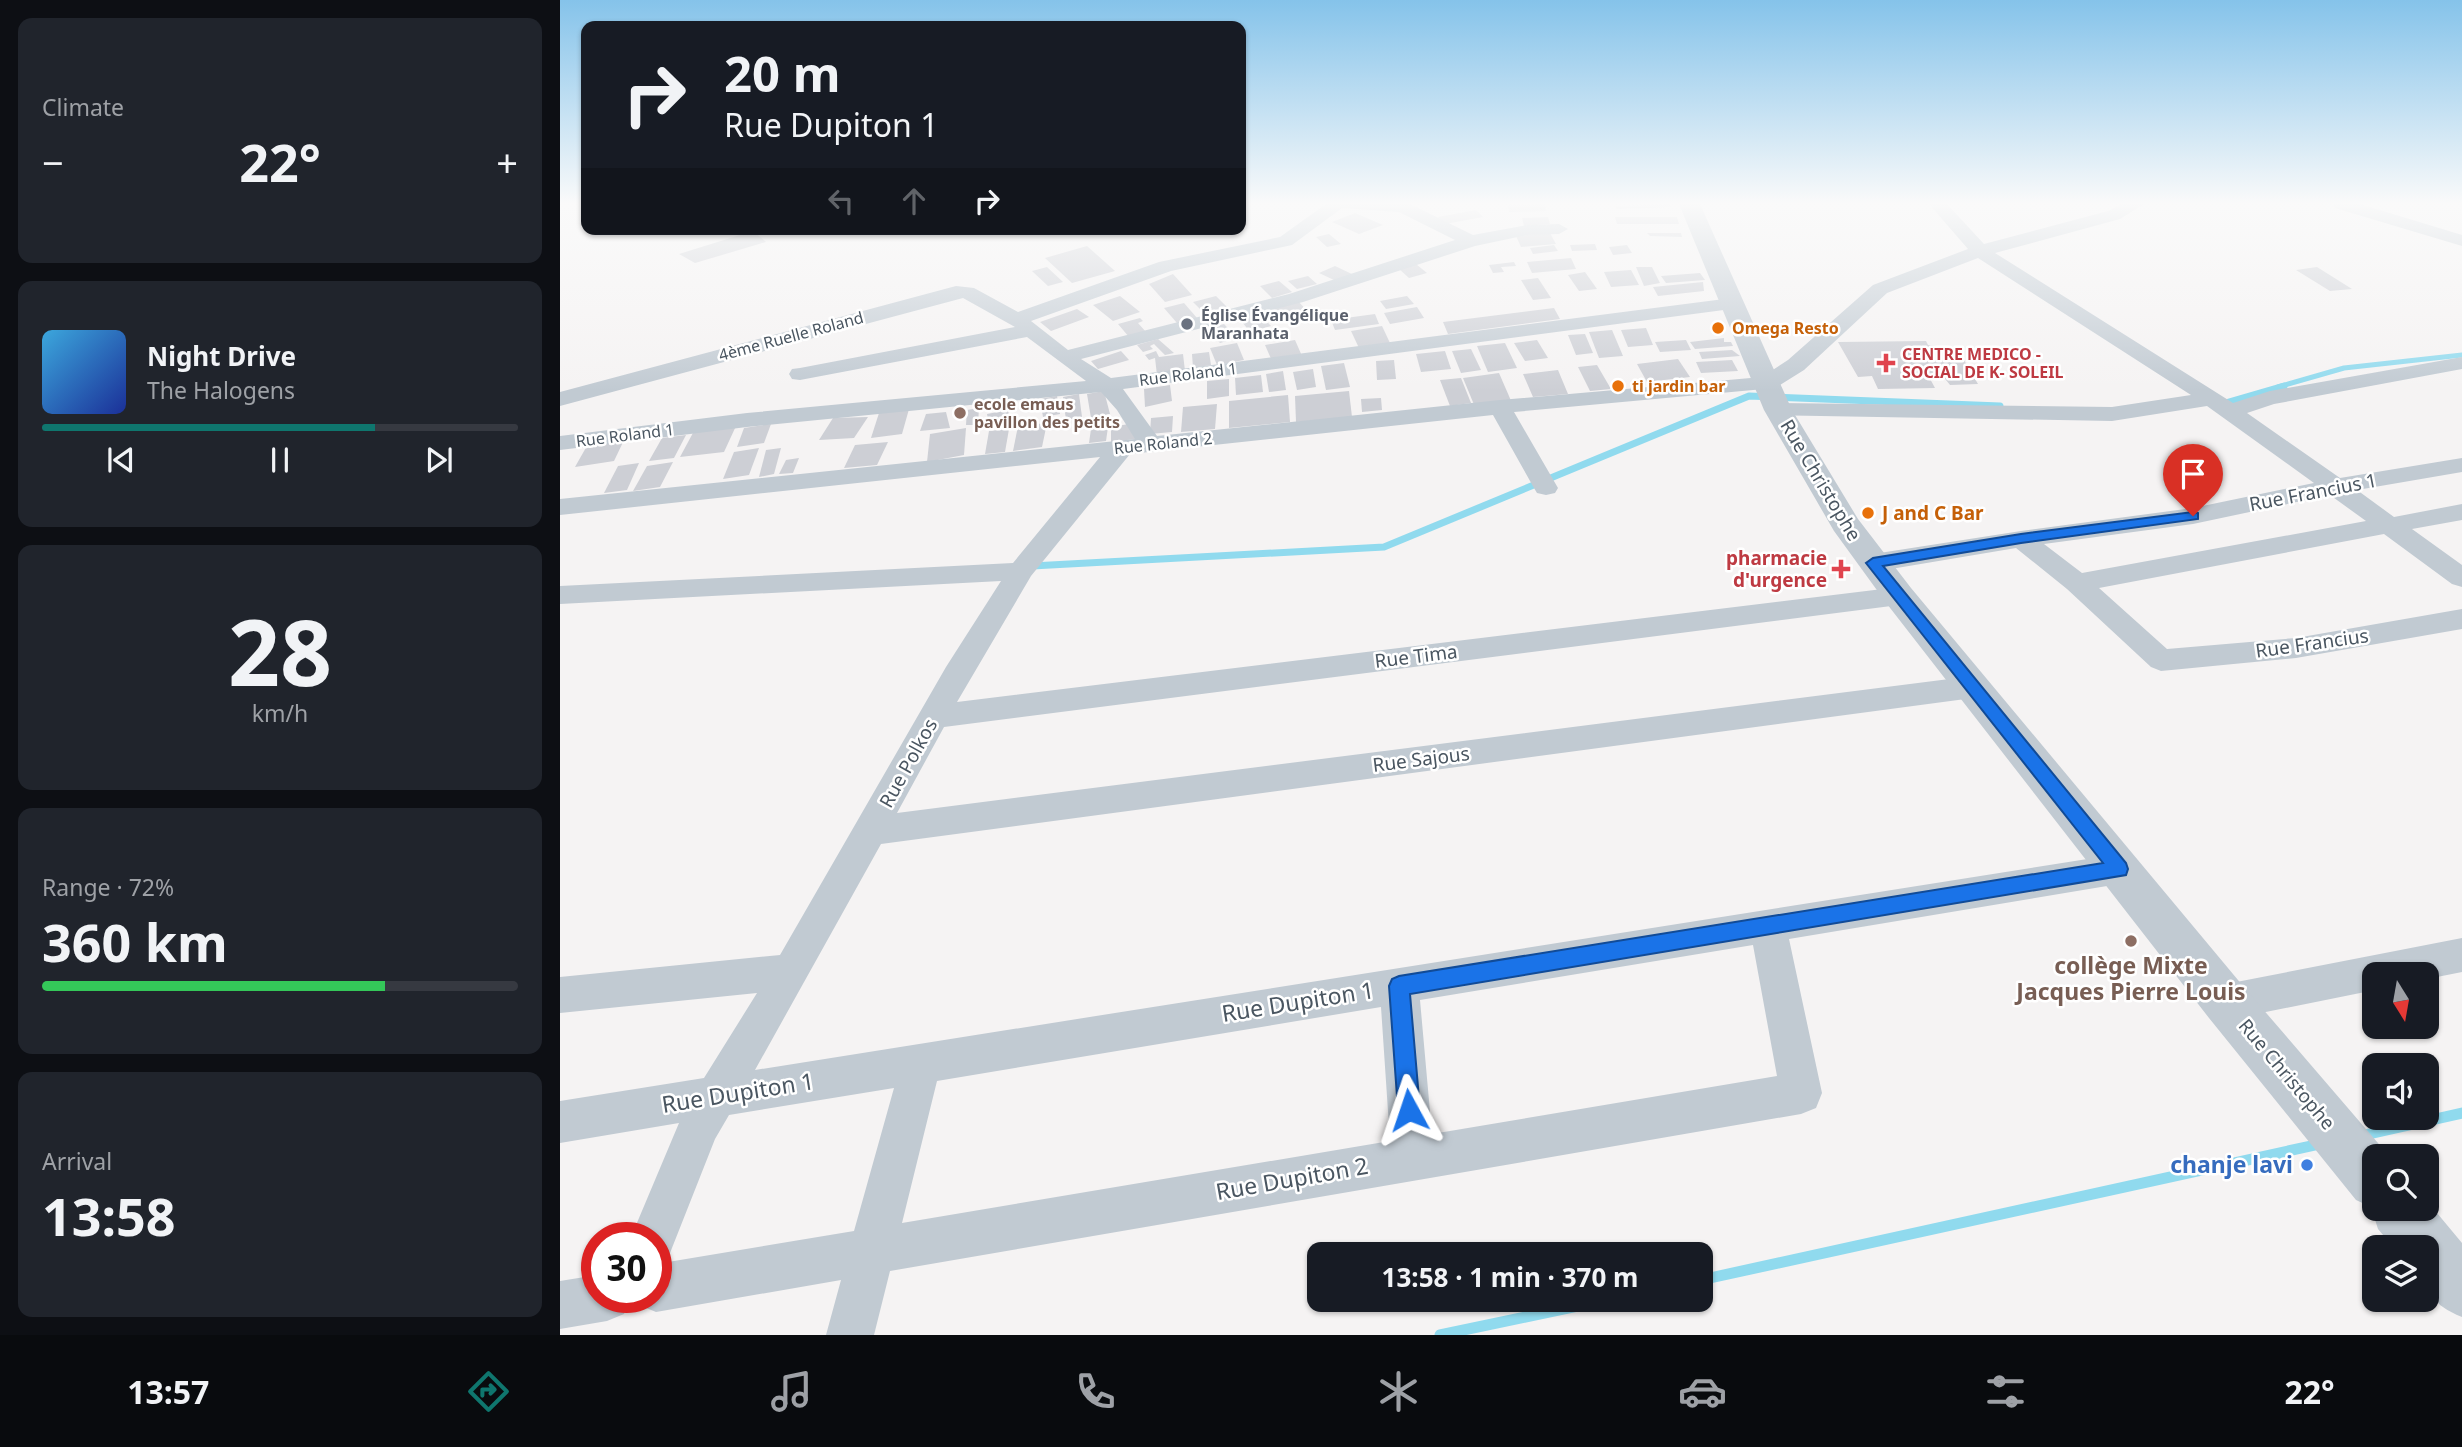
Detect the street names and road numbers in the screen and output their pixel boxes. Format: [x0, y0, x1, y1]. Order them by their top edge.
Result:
street label: 4ème Ruelle Roland [716, 306, 866, 366]
street label: Rue Roland 1 [1138, 357, 1238, 391]
street label: Rue Christophe [1774, 414, 1868, 546]
street label: Rue Roland 1 [575, 418, 675, 452]
street label: Rue Roland 2 [1113, 427, 1213, 459]
street label: Rue Francius 1 [2247, 467, 2379, 517]
street label: Rue Francius [2254, 622, 2370, 664]
street label: Rue Tima [1373, 638, 1459, 674]
street label: Rue Polkos [873, 714, 943, 812]
street label: Rue Sajous [1371, 740, 1471, 778]
street label: Rue Dupiton 1 [1219, 973, 1376, 1029]
street label: Rue Christophe [2233, 1013, 2341, 1135]
street label: Rue Dupiton 1 [659, 1064, 816, 1120]
street label: Rue Dupiton 2 [1213, 1149, 1370, 1207]

